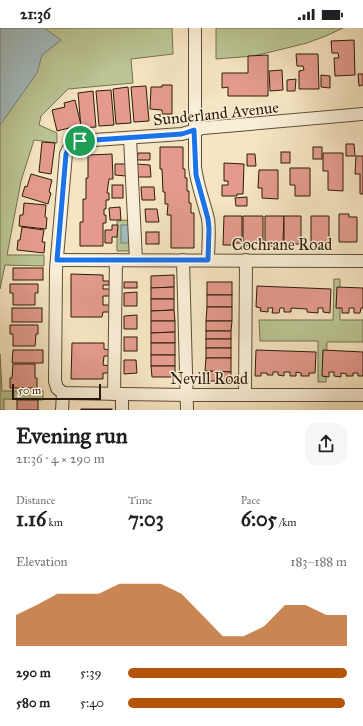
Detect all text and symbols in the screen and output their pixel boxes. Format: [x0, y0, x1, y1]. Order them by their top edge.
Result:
text: 21:36 [20, 5, 51, 23]
street label: Sunderland Avenue [152, 97, 280, 130]
pin [63, 124, 97, 158]
icon: arrive [69, 130, 91, 152]
street label: Cochrane Road [232, 235, 332, 254]
street label: Nevill Road [170, 369, 248, 388]
scale bar [12, 382, 101, 401]
text: 50 m [18, 384, 41, 397]
text: Evening run [16, 422, 128, 449]
button: share [305, 423, 347, 465]
text: 21:36 · 4 × 290 m [16, 451, 105, 467]
text: Distance [16, 494, 55, 507]
text: Time [128, 494, 153, 507]
text: Pace [241, 494, 261, 507]
text: 1.16 [16, 507, 46, 531]
text: 7:03 [128, 507, 164, 531]
text: 6:05 [241, 507, 277, 531]
text: km [46, 516, 63, 529]
text: /km [277, 516, 297, 529]
text: Elevation [16, 554, 68, 570]
text: 183–188 m [290, 554, 347, 570]
text: 290 m [16, 665, 51, 681]
text: 5:39 [80, 665, 102, 681]
text: 580 m [16, 695, 50, 711]
text: 5:40 [80, 695, 104, 711]

